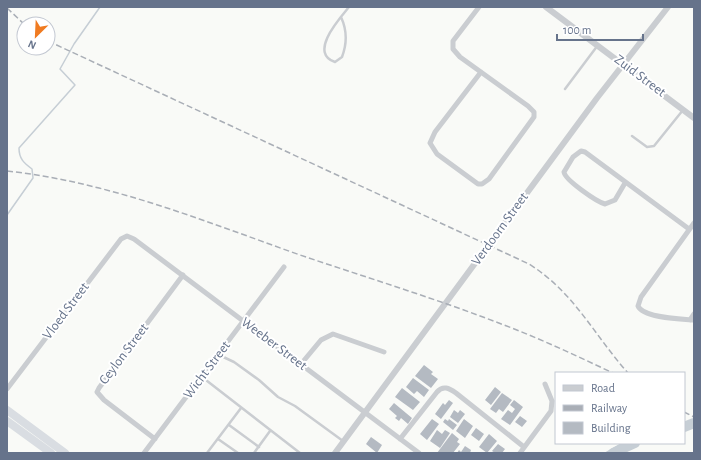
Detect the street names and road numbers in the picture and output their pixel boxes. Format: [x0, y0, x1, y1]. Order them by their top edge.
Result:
street label: Zuid Street [612, 52, 669, 100]
street label: Verdoorn Street [469, 190, 531, 268]
street label: Vloed Street [40, 280, 92, 342]
street label: Weeber Street [239, 315, 310, 373]
street label: Ceylon Street [97, 321, 152, 387]
street label: Wicht Street [181, 338, 233, 401]

